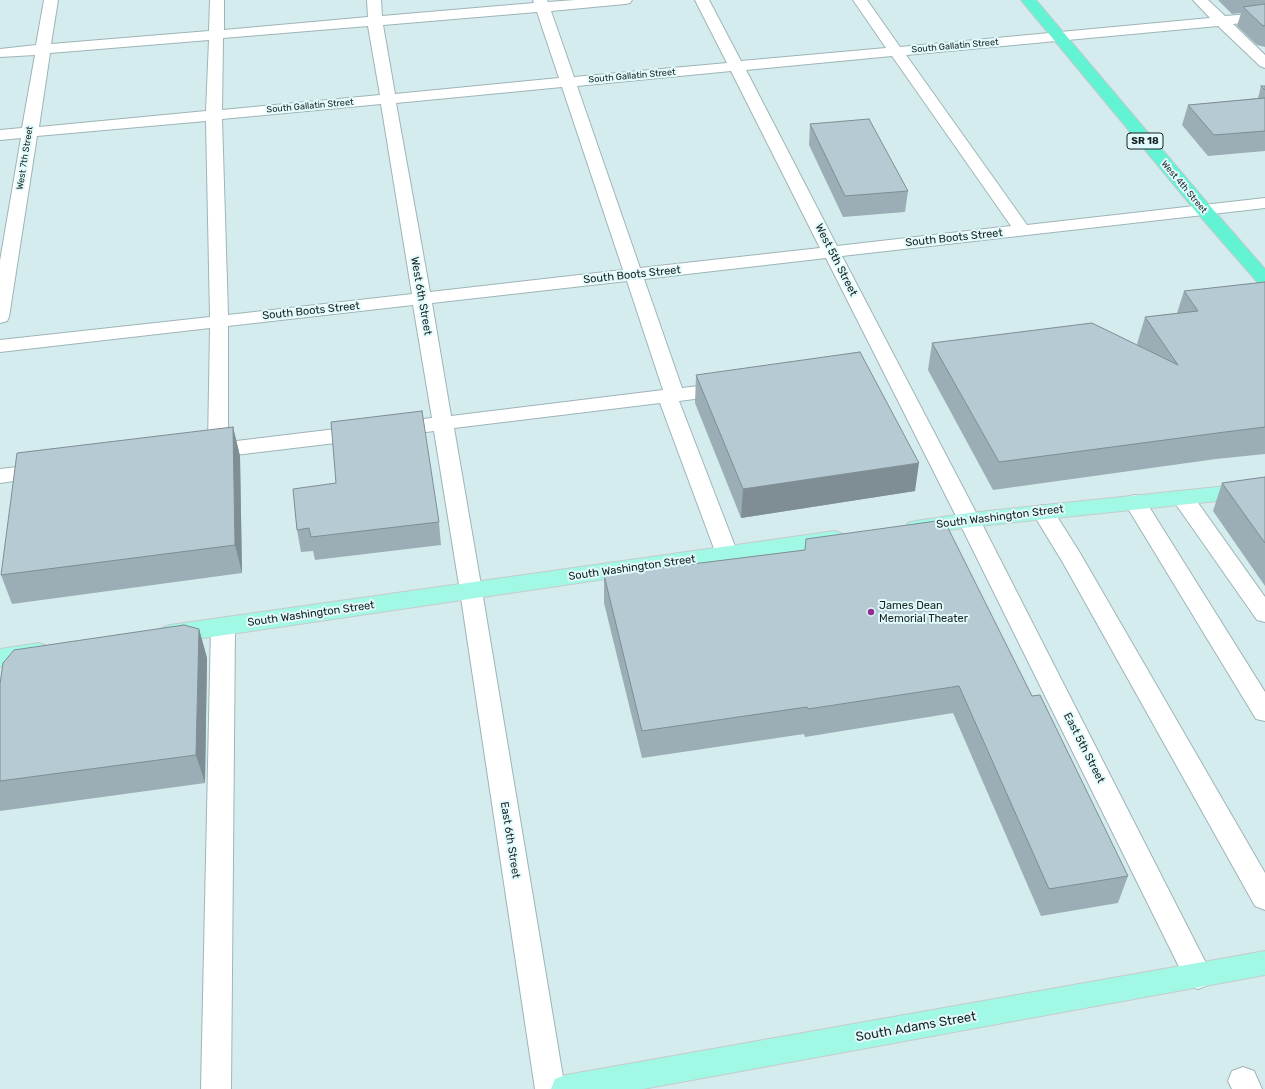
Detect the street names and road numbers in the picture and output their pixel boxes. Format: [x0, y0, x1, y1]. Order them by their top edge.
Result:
street label: South Gallatin Street [911, 37, 999, 55]
street label: South Gallatin Street [588, 67, 676, 85]
street label: South Gallatin Street [266, 97, 354, 115]
street label: West 7th Street [15, 125, 35, 191]
road number: SR 18 [1127, 133, 1163, 149]
street label: West 4th Street [1159, 159, 1209, 215]
street label: West 5th Street [812, 222, 860, 298]
street label: South Boots Street [905, 226, 1003, 250]
street label: West 6th Street [408, 256, 434, 336]
street label: South Boots Street [583, 263, 681, 287]
street label: South Boots Street [262, 299, 360, 323]
street label: South Washington Street [936, 503, 1064, 531]
street label: South Washington Street [568, 553, 696, 583]
street label: South Washington Street [247, 599, 375, 629]
street label: East 5th Street [1061, 711, 1107, 785]
street label: East 6th Street [497, 801, 523, 879]
street label: South Adams Street [855, 1009, 977, 1045]

